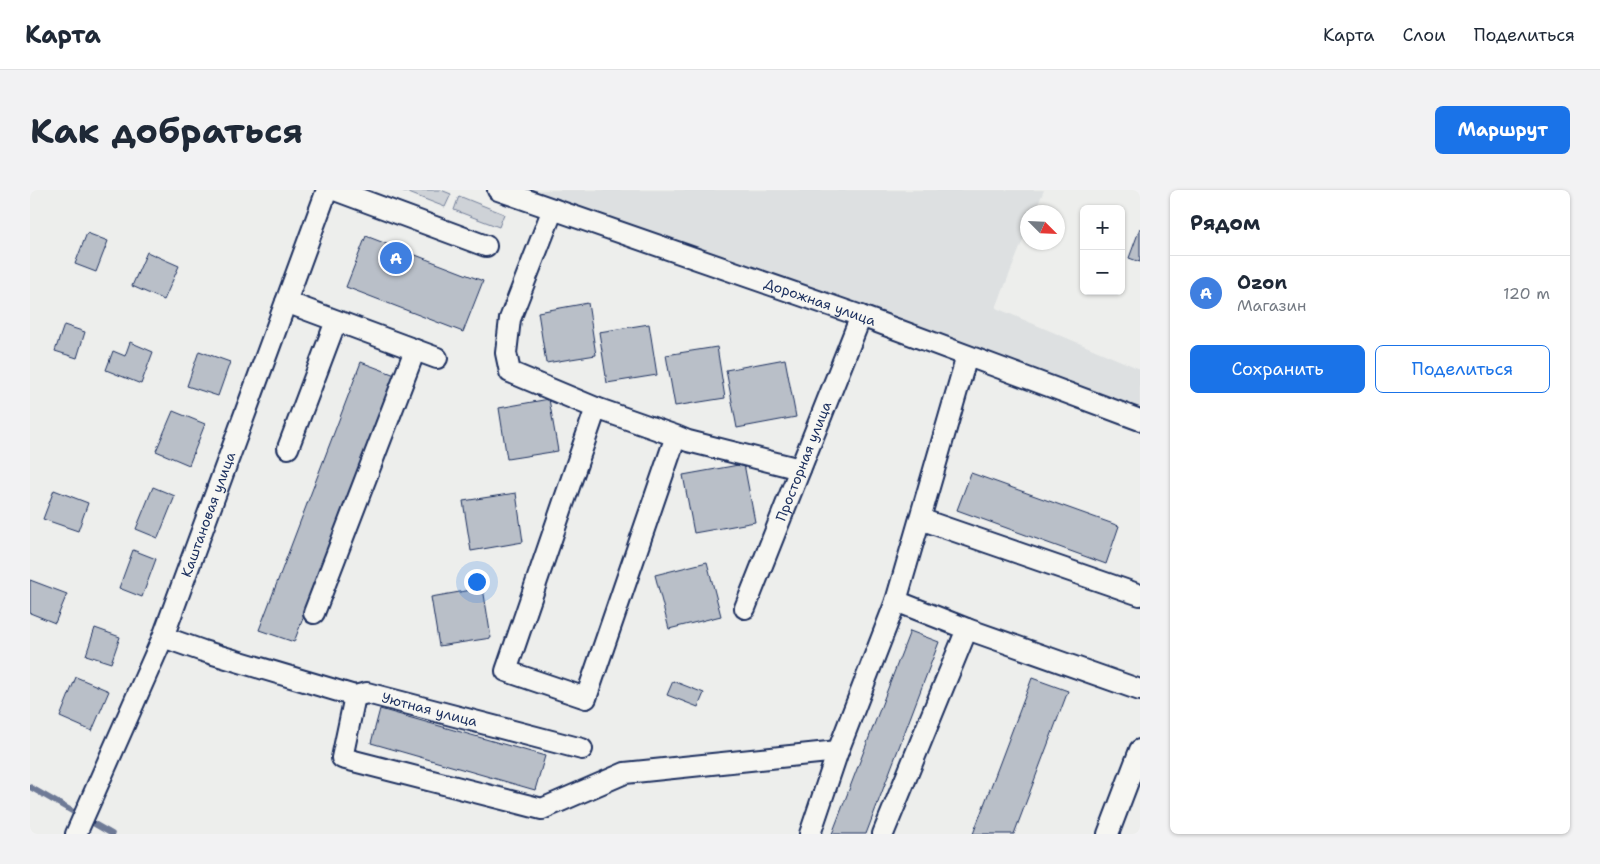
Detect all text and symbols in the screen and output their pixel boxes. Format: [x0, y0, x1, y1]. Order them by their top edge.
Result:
text: Карта [25, 19, 101, 51]
text: Карта [1323, 23, 1374, 47]
text: Слои [1402, 23, 1446, 47]
text: Поделиться [1474, 23, 1575, 47]
button: Маршрут [1435, 106, 1570, 154]
text: Как добраться [30, 107, 303, 154]
north arrow [1020, 205, 1065, 250]
map controls [1080, 205, 1125, 295]
button: + [1080, 205, 1125, 250]
text: Рядом [1190, 209, 1260, 237]
pin: A [380, 239, 412, 277]
button: − [1080, 250, 1125, 295]
text: Ozon [1237, 270, 1287, 295]
street label: Дорожная улица [762, 274, 879, 330]
text: A [1200, 283, 1212, 304]
text: 120 m [1503, 283, 1550, 304]
text: Магазин [1237, 295, 1306, 316]
button: Сохранить [1190, 345, 1365, 393]
button: Поделиться [1375, 345, 1550, 393]
street label: Просторная улица [771, 398, 835, 524]
street label: Каштановая улица [177, 449, 239, 580]
your location [464, 569, 490, 595]
street label: Уютная улица [380, 688, 480, 731]

